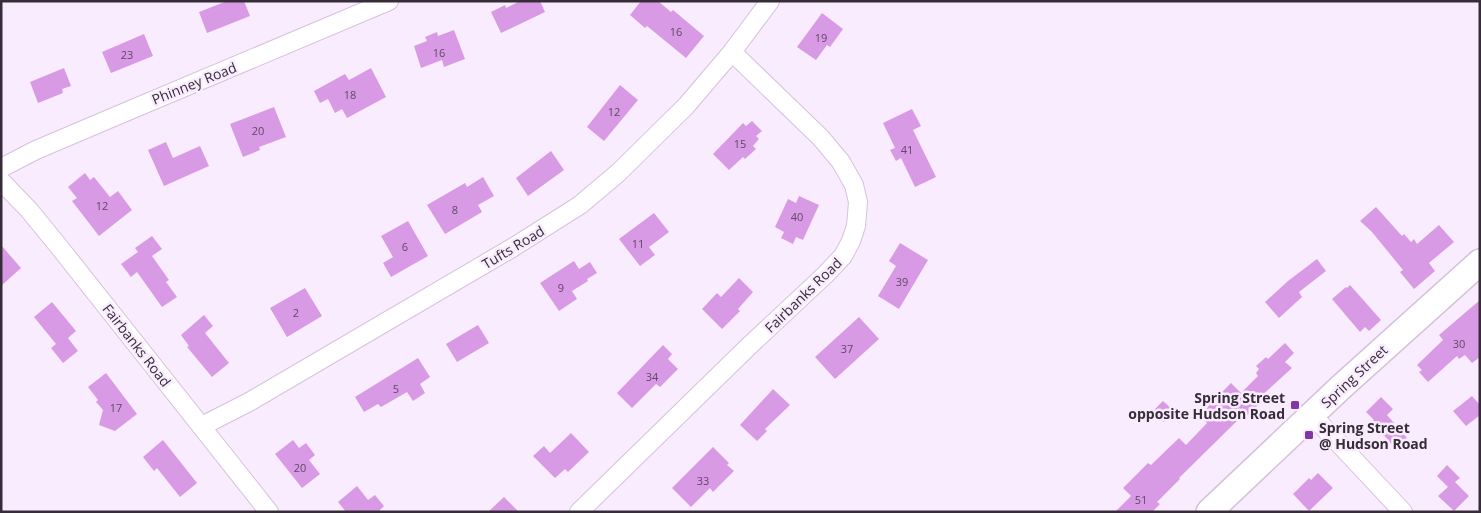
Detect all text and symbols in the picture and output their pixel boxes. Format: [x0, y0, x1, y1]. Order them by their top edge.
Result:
house number: 16 [670, 24, 682, 39]
house number: 19 [815, 30, 827, 45]
house number: 16 [433, 45, 445, 60]
house number: 23 [121, 47, 133, 62]
street label: Phinney Road [149, 57, 239, 109]
house number: 18 [344, 87, 356, 102]
house number: 12 [608, 104, 620, 119]
house number: 20 [252, 123, 264, 138]
house number: 15 [734, 136, 746, 151]
house number: 41 [901, 142, 913, 157]
house number: 12 [96, 198, 108, 213]
house number: 8 [452, 202, 458, 217]
house number: 40 [791, 209, 803, 224]
street label: Tufts Road [478, 221, 548, 273]
house number: 11 [632, 236, 644, 251]
house number: 6 [402, 239, 408, 254]
street label: Fairbanks Road [760, 253, 846, 337]
house number: 39 [896, 274, 908, 289]
house number: 9 [558, 280, 564, 295]
street label: Fairbanks Road [99, 300, 175, 390]
house number: 2 [293, 305, 299, 320]
house number: 30 [1453, 336, 1465, 351]
street label: Spring Street [1317, 340, 1391, 412]
house number: 37 [841, 341, 853, 356]
house number: 34 [646, 369, 659, 384]
house number: 5 [393, 381, 399, 396]
place label: Spring Street opposite Hudson Road [1128, 388, 1285, 423]
marker: Spring Street opposite Hudson Road [1289, 399, 1301, 411]
house number: 17 [110, 400, 122, 415]
place label: Spring Street @ Hudson Road [1319, 418, 1428, 453]
marker: Spring Street @ Hudson Road [1303, 429, 1315, 441]
house number: 20 [294, 460, 306, 475]
house number: 33 [697, 473, 709, 488]
house number: 51 [1135, 492, 1147, 507]

